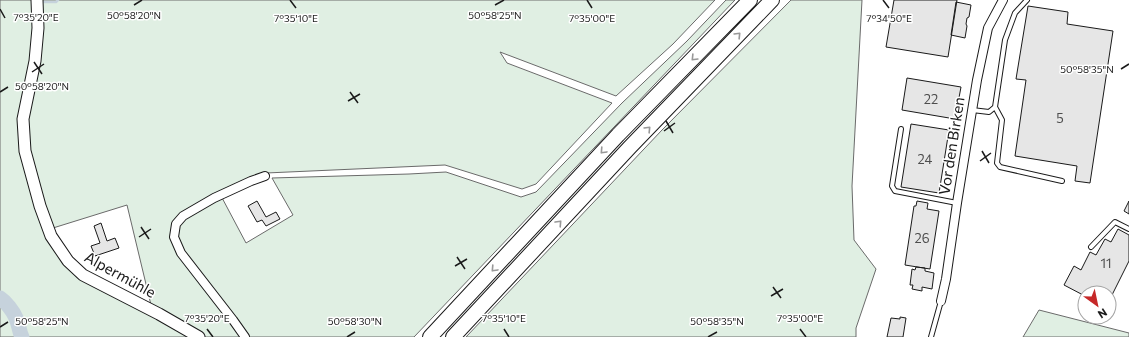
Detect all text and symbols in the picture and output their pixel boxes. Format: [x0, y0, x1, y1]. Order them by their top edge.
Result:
text: 50°58'20"N [107, 9, 161, 21]
text: 50°58'25"N [468, 9, 522, 21]
text: 7°35'20"E [13, 11, 59, 23]
text: 7°35'10"E [274, 12, 318, 24]
text: 7°35'00"E [569, 12, 615, 24]
text: 7°34'50"E [866, 12, 912, 24]
one-way arrow [734, 32, 741, 40]
one-way arrow [691, 53, 699, 61]
text: 50°58'35"N [1060, 63, 1114, 75]
text: 50°58'20"N [15, 80, 69, 92]
house number: 22 [924, 91, 938, 107]
street label: Vor den Birken [934, 96, 968, 196]
house number: 5 [1056, 110, 1064, 126]
one-way arrow [643, 126, 651, 134]
one-way arrow [600, 146, 608, 154]
house number: 24 [918, 151, 933, 167]
one-way arrow [554, 220, 562, 228]
house number: 26 [914, 230, 930, 246]
street label: Alpermühle [82, 247, 159, 301]
house number: 11 [1100, 255, 1112, 271]
one-way arrow [491, 264, 499, 272]
north arrow [1077, 285, 1117, 325]
text: N [1096, 306, 1110, 322]
text: 7°35'20"E [184, 312, 230, 324]
text: 7°35'10"E [482, 312, 526, 324]
text: 7°35'00"E [777, 312, 823, 324]
text: 50°58'25"N [15, 315, 69, 327]
text: 50°58'30"N [328, 315, 382, 327]
text: 50°58'35"N [690, 315, 744, 327]

